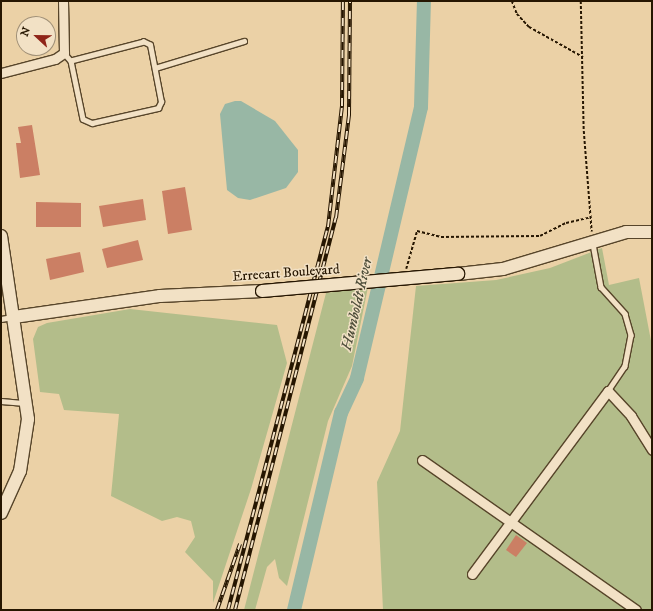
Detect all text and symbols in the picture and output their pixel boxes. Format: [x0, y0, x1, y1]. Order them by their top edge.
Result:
north arrow [16, 16, 56, 56]
text: N [18, 25, 34, 39]
water label: Humboldt River [338, 256, 376, 352]
street label: Errecart Boulevard [232, 261, 340, 285]

